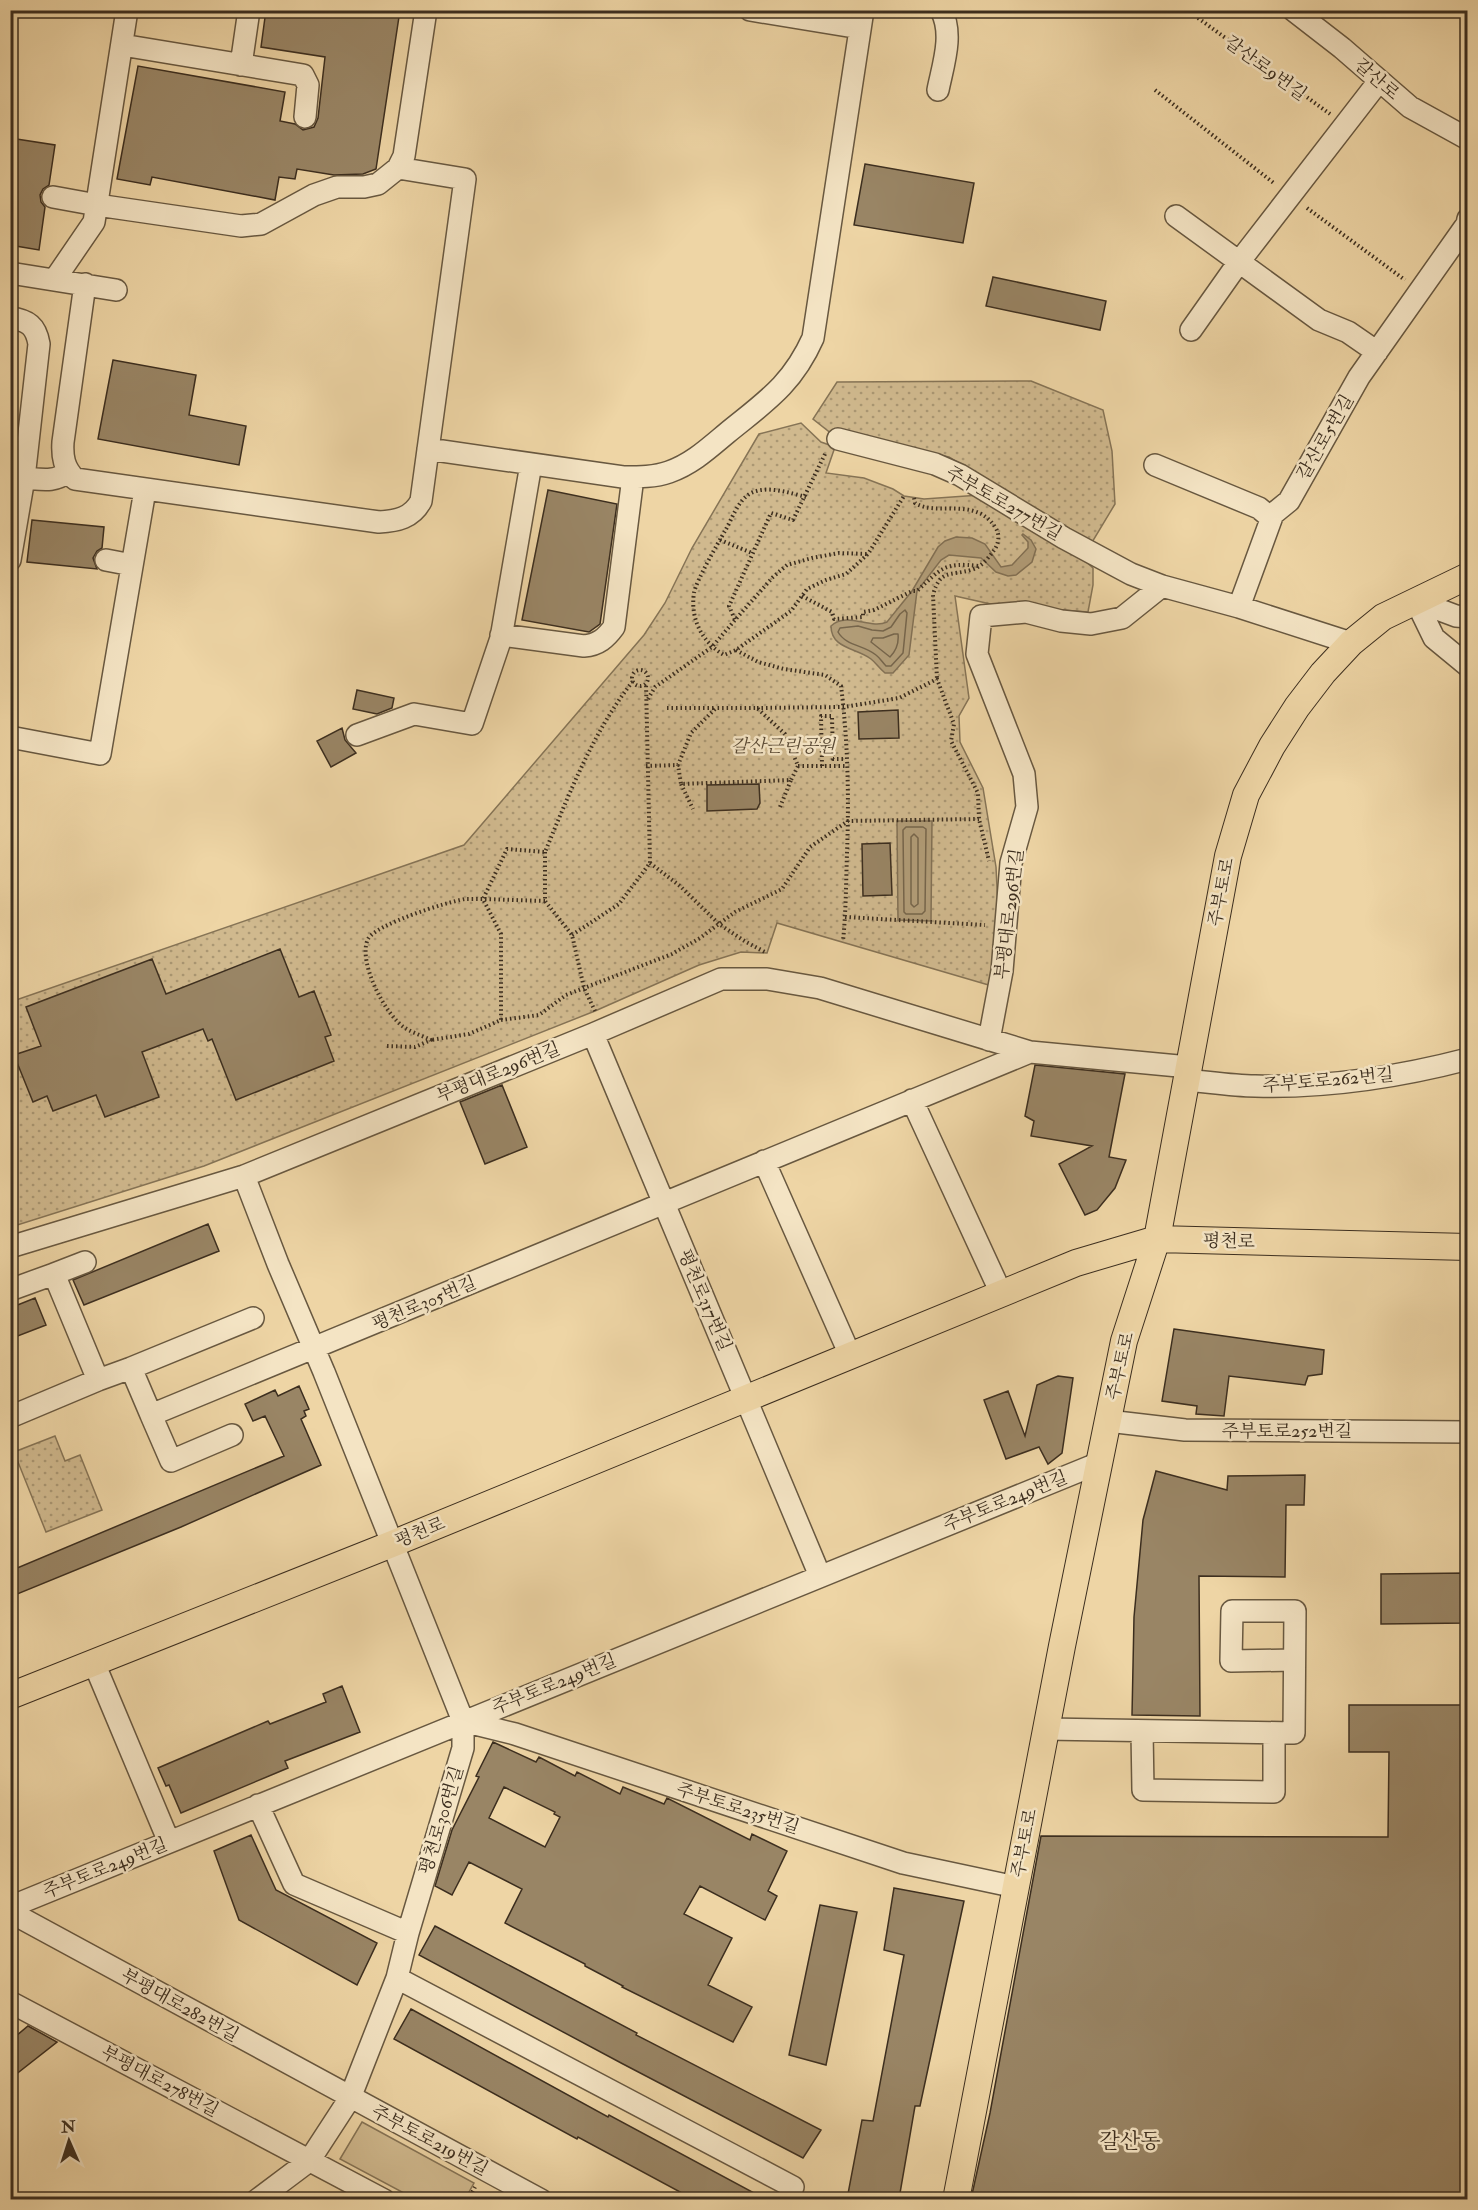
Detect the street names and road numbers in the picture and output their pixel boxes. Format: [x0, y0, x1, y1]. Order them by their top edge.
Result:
street label: 갈산로9번길 [1220, 31, 1311, 106]
street label: 갈산로 [1349, 54, 1404, 105]
street label: 갈산로5번길 [1292, 390, 1359, 484]
street label: 주부토로277번길 [942, 461, 1066, 546]
street label: 부평대로296번길 [990, 847, 1029, 981]
street label: 주부토로 [1204, 856, 1239, 928]
street label: 부평대로296번길 [433, 1037, 564, 1108]
street label: 주부토로262번길 [1261, 1063, 1395, 1098]
street label: 평천로 [1203, 1230, 1255, 1253]
street label: 평천로317번길 [673, 1246, 736, 1355]
street label: 평천로305번길 [369, 1271, 480, 1336]
street label: 주부토로 [1101, 1330, 1140, 1403]
street label: 주부토로252번길 [1222, 1420, 1352, 1443]
street label: 주부토로249번길 [940, 1466, 1071, 1537]
street label: 평천로 [392, 1512, 449, 1553]
street label: 주부토로249번길 [489, 1649, 620, 1720]
street label: 평천로306번길 [414, 1763, 469, 1877]
street label: 주부토로235번길 [673, 1778, 802, 1839]
street label: 주부토로 [1007, 1807, 1042, 1879]
street label: 주부토로249번길 [40, 1833, 171, 1904]
street label: 부평대로282번길 [117, 1964, 243, 2047]
street label: 부평대로278번길 [97, 2041, 223, 2122]
street label: 주부토로219번길 [367, 2100, 492, 2181]

